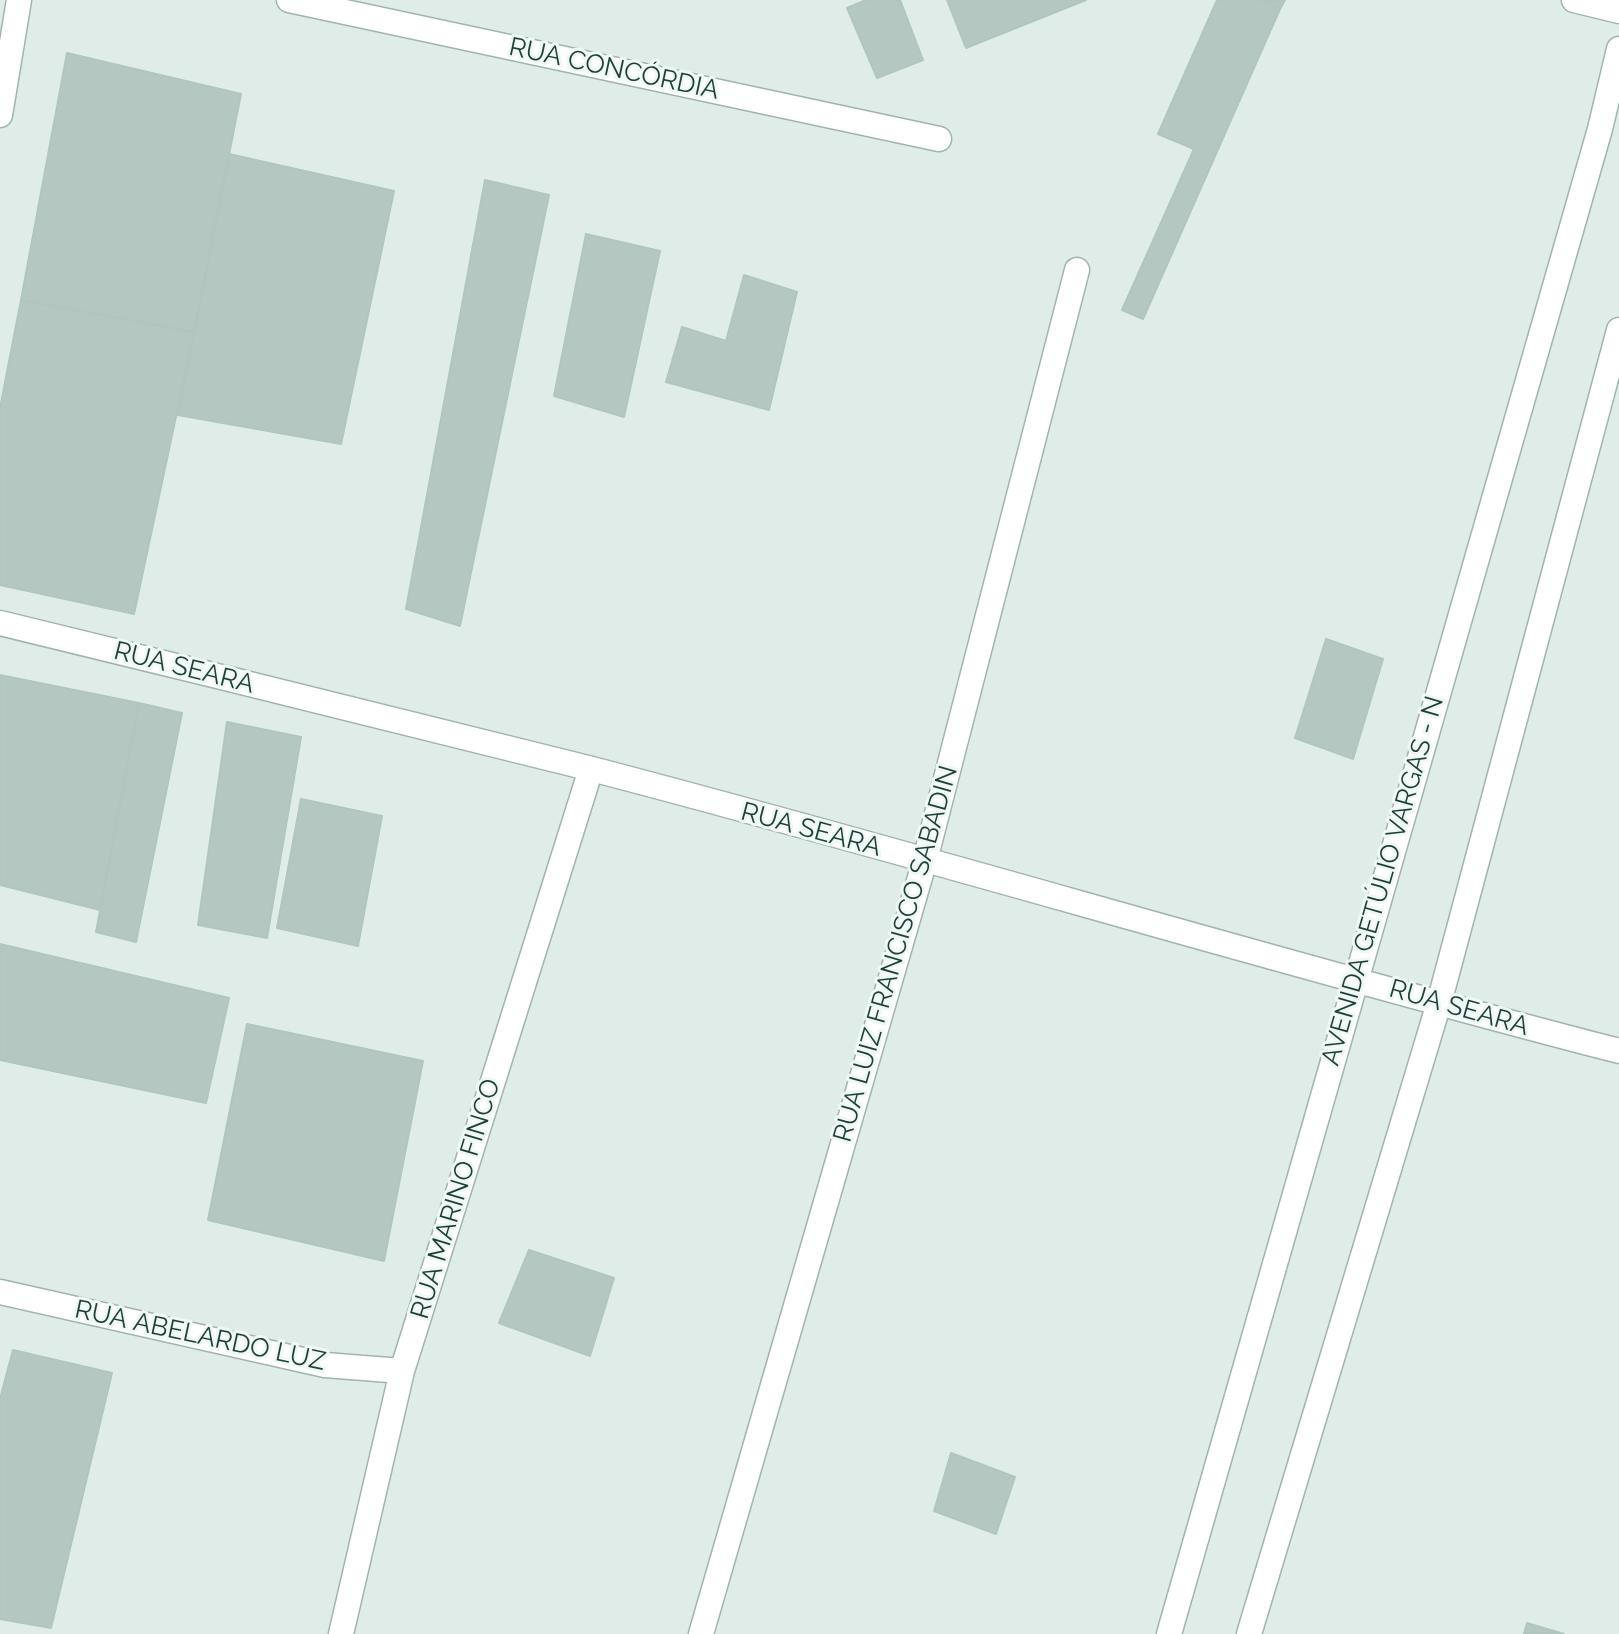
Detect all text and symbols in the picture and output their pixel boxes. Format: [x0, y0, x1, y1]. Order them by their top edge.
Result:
street label: RUA CONCÓRDIA [506, 31, 722, 107]
street label: RUA SEARA [111, 635, 257, 701]
street label: AVENIDA GETÚLIO VARGAS - N [1315, 693, 1451, 1069]
street label: RUA LUIZ FRANCISCO SABADIN [827, 762, 965, 1146]
street label: RUA SEARA [738, 796, 884, 864]
street label: RUA SEARA [1386, 973, 1532, 1043]
street label: RUA MARINO FINCO [405, 1075, 507, 1323]
street label: RUA ABELARDO LUZ [72, 1294, 328, 1378]

